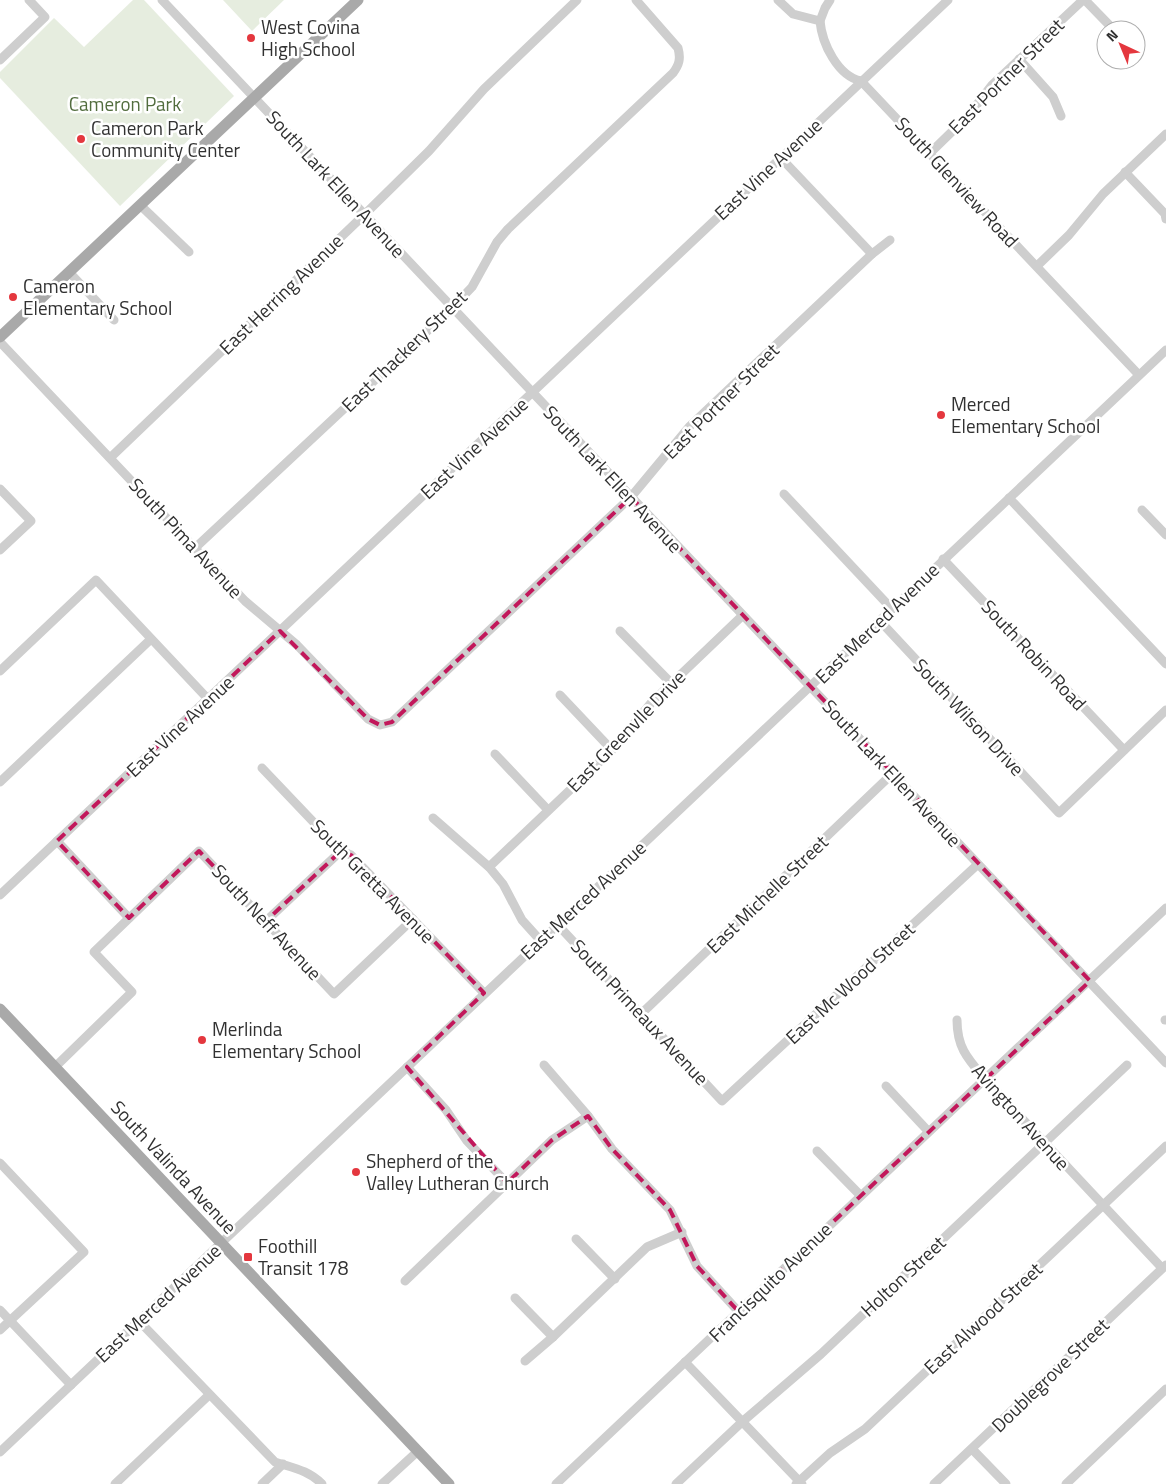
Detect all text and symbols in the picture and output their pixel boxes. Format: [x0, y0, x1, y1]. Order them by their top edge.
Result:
street label: East Portner Street [941, 11, 1070, 140]
place label: West Covina High School [261, 12, 360, 63]
north arrow [1096, 20, 1146, 70]
text: N [1101, 24, 1122, 46]
marker: West Covina High School [245, 32, 257, 44]
park label: Cameron Park [69, 89, 181, 118]
street label: South Lark Ellen Avenue [260, 103, 413, 264]
street label: South Glenview Road [889, 110, 1026, 254]
street label: East Vine Avenue [707, 111, 828, 226]
place label: Cameron Park Community Center [91, 113, 241, 164]
marker: Cameron Park Community Center [75, 133, 87, 145]
street label: East Herring Avenue [212, 227, 349, 361]
place label: Cameron Elementary School [23, 271, 172, 322]
street label: East Thackery Street [334, 283, 473, 418]
marker: Cameron Elementary School [7, 291, 19, 303]
street label: East Portner Street [656, 336, 785, 465]
place label: Merced Elementary School [951, 389, 1100, 440]
street label: East Vine Avenue [413, 390, 534, 505]
street label: South Lark Ellen Avenue [537, 398, 690, 559]
marker: Merced Elementary School [935, 409, 947, 421]
street label: South Pima Avenue [123, 471, 250, 605]
street label: East Merced Avenue [808, 556, 945, 690]
street label: South Robin Road [975, 593, 1094, 717]
street label: South Wilson Drive [907, 651, 1032, 782]
street label: East Greenvlle Drive [560, 663, 692, 798]
street label: East Vine Avenue [119, 668, 240, 783]
street label: South Lark Ellen Avenue [816, 692, 969, 853]
street label: South Gretta Avenue [305, 812, 442, 949]
street label: East Michelle Street [699, 828, 834, 959]
street label: East Merced Avenue [513, 833, 652, 966]
street label: South Neff Avenue [206, 857, 329, 986]
street label: East Mc Wood Street [778, 915, 921, 1050]
street label: South Primeaux Avenue [565, 932, 716, 1091]
place label: Merlinda Elementary School [212, 1014, 361, 1065]
marker: Merlinda Elementary School [196, 1034, 208, 1046]
street label: Avington Avenue [966, 1057, 1077, 1176]
street label: South Valinda Avenue [105, 1093, 244, 1240]
place label: Shepherd of the Valley Lutheran Church [366, 1146, 549, 1197]
marker: Shepherd of the Valley Lutheran Church [350, 1166, 362, 1178]
street label: Francisquito Avenue [701, 1215, 838, 1348]
street label: Holton Street [854, 1228, 952, 1323]
place label: Foothill Transit 178 [258, 1231, 349, 1282]
street label: East Merced Avenue [88, 1236, 227, 1369]
marker: Foothill Transit 178 [242, 1251, 254, 1263]
street label: East Alwood Street [917, 1255, 1049, 1380]
street label: Doublegrove Street [984, 1310, 1115, 1439]

